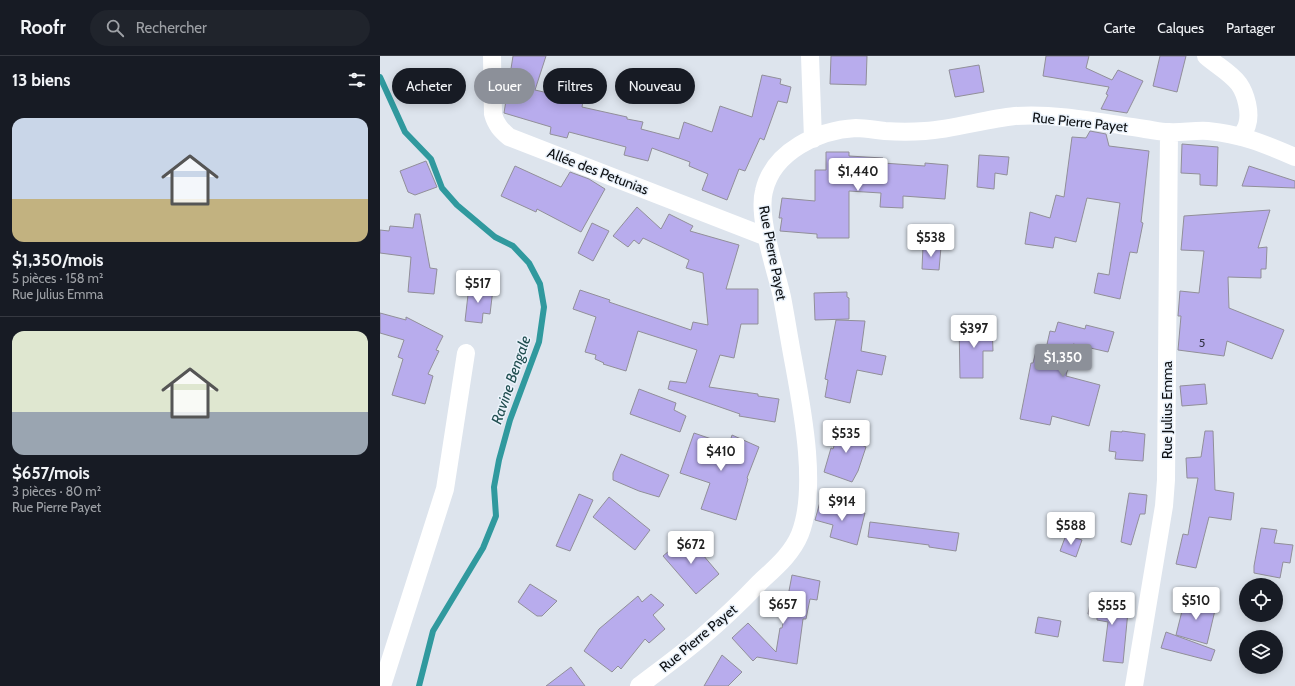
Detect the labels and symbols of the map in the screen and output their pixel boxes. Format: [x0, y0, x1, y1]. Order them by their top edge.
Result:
street label: Rue Pierre Payet [1031, 108, 1129, 136]
street label: Allée des Petunias [545, 143, 651, 199]
pin: $1,440 [825, 158, 891, 192]
street label: Rue Pierre Payet [755, 204, 791, 302]
pin: $538 [907, 224, 955, 258]
pin: $517 [454, 270, 502, 304]
pin: $397 [950, 315, 998, 349]
water label: Ravine Bengale [488, 333, 535, 426]
house number: 5 [1199, 335, 1205, 350]
pin: $1,350 [1030, 344, 1096, 378]
street label: Rue Julius Emma [1158, 361, 1176, 459]
pin: $535 [822, 420, 870, 454]
pin: $410 [697, 438, 745, 472]
pin: $914 [818, 488, 866, 522]
pin: $588 [1047, 512, 1095, 546]
pin: $672 [667, 531, 715, 565]
pin: $510 [1172, 587, 1220, 621]
pin: $657 [759, 591, 807, 625]
pin: $555 [1088, 592, 1136, 626]
street label: Rue Pierre Payet [655, 600, 741, 676]

